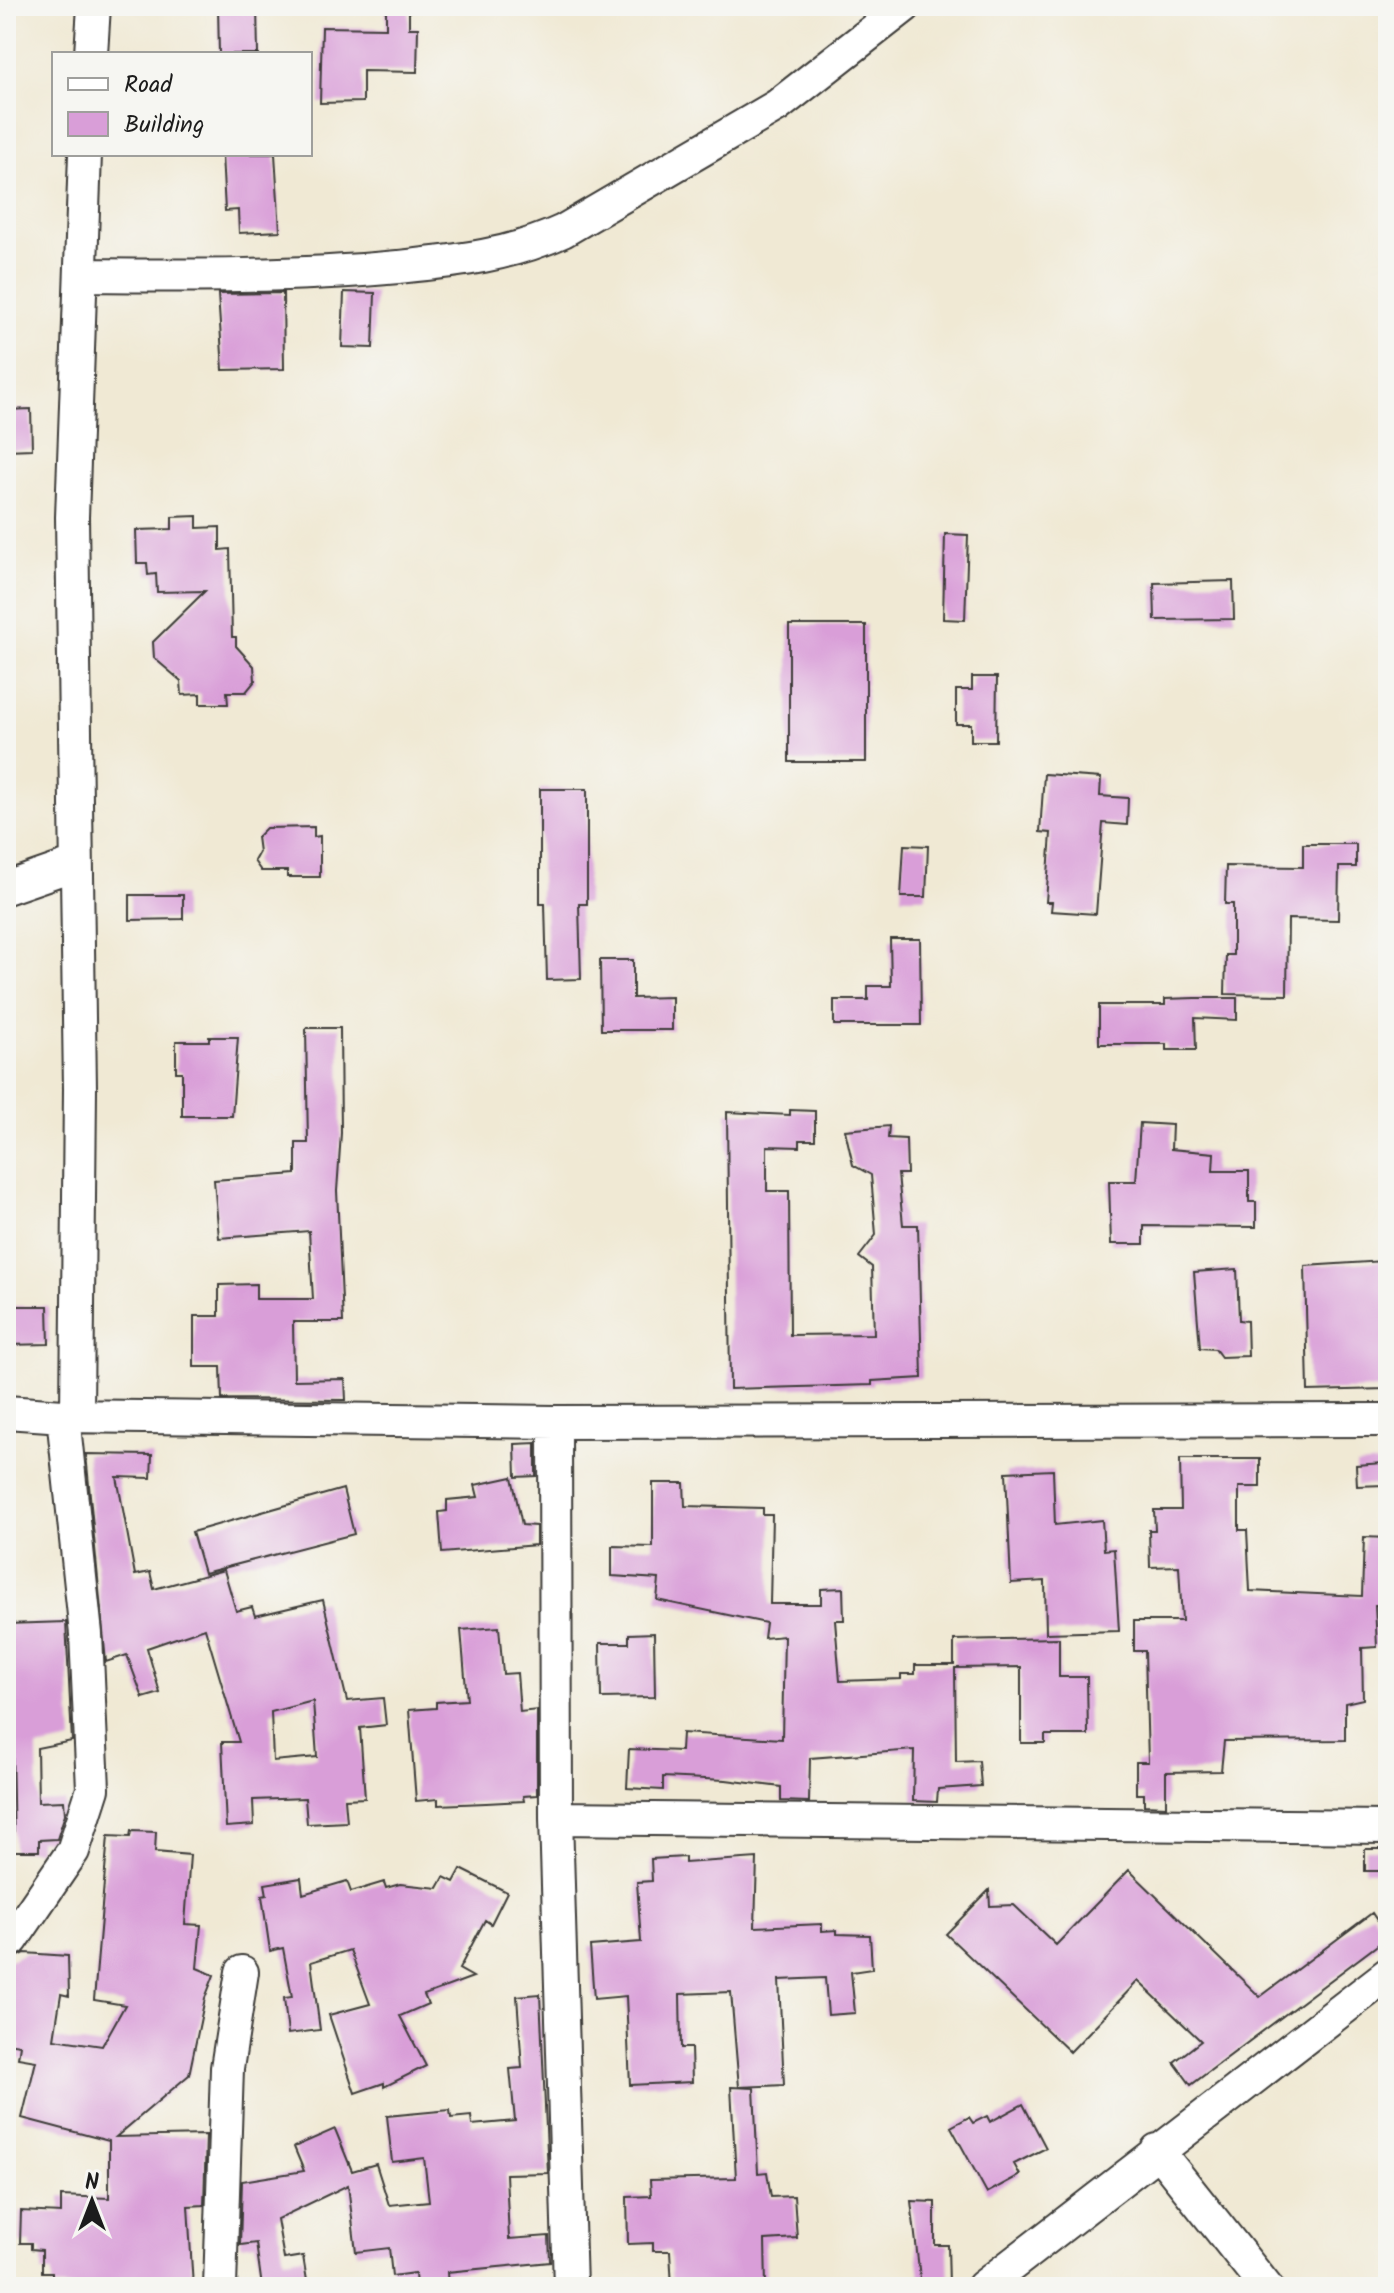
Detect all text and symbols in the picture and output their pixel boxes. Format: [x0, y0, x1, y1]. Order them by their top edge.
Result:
legend [52, 52, 312, 156]
text: Road [124, 66, 173, 105]
text: Building [124, 106, 204, 145]
north arrow [52, 2161, 132, 2241]
text: N [85, 2166, 99, 2201]

